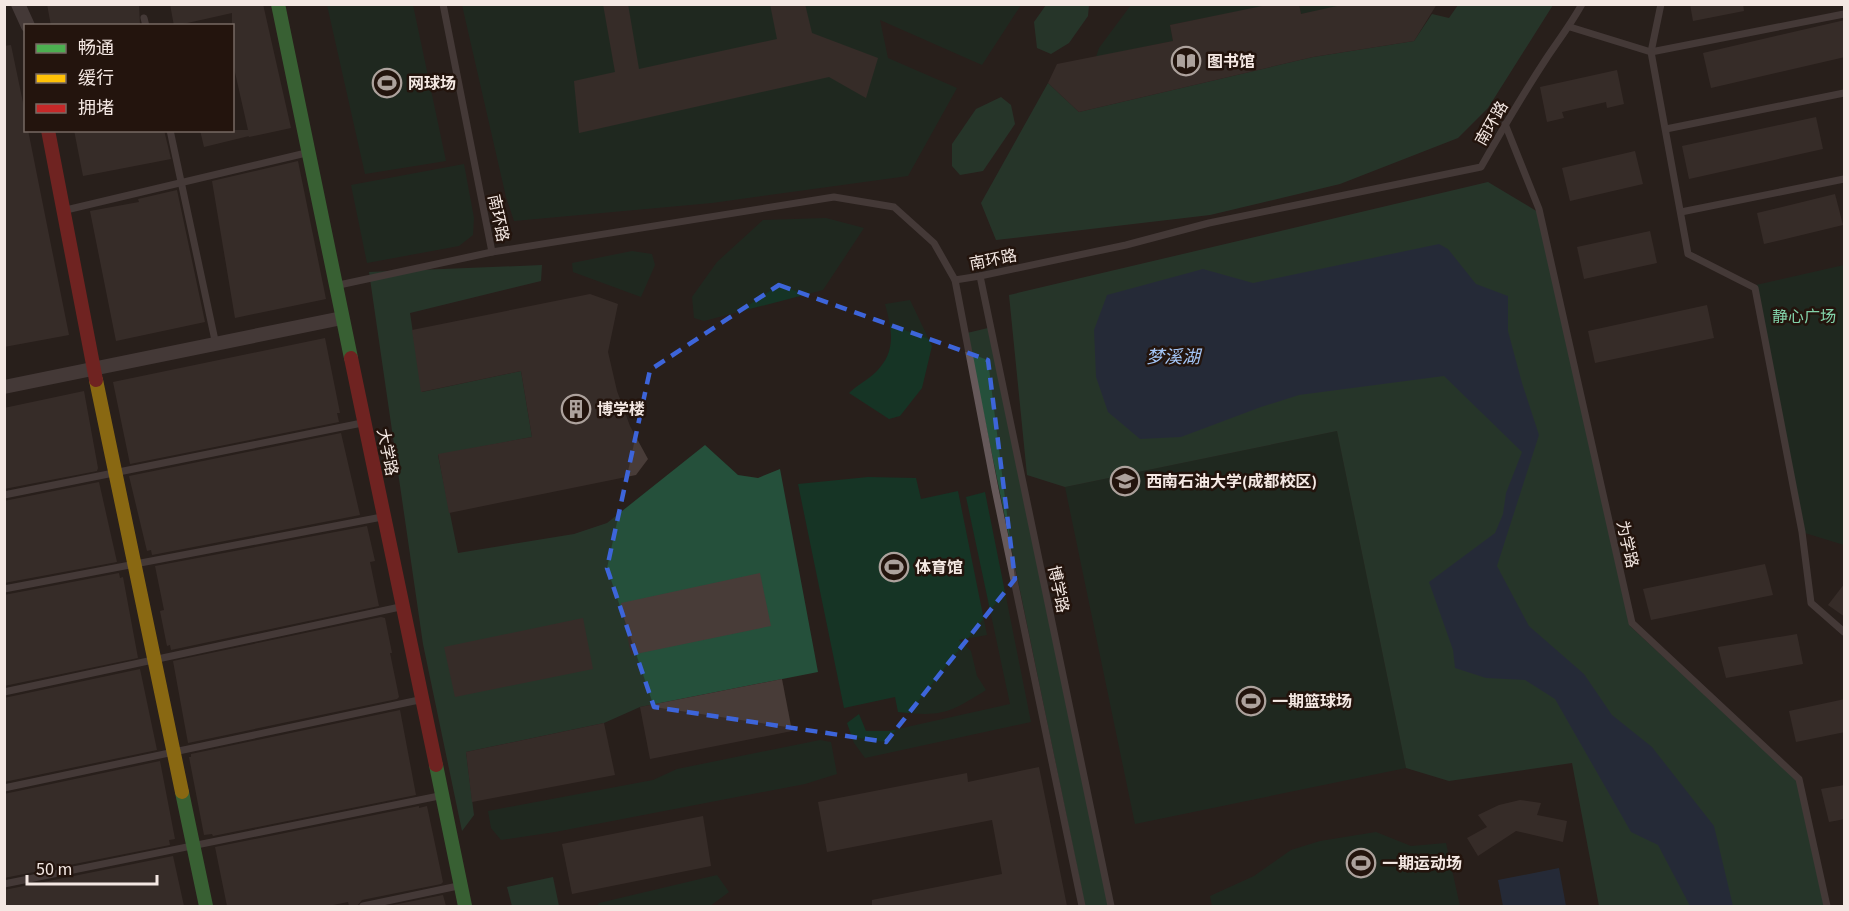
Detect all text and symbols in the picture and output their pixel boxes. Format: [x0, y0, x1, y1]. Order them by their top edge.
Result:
legend [24, 24, 234, 132]
text: 畅通 [78, 36, 114, 61]
library icon: 图书馆 [1170, 45, 1202, 77]
place label: 图书馆 [1207, 51, 1255, 73]
text: 缓行 [78, 66, 114, 91]
sports icon: 网球场 [371, 67, 403, 99]
place label: 网球场 [408, 73, 456, 95]
text: 拥堵 [78, 96, 114, 121]
street label: 南环路 [1470, 97, 1513, 150]
street label: 南环路 [482, 192, 514, 244]
street label: 南环路 [968, 245, 1019, 275]
park label: 静心广场 [1772, 306, 1836, 328]
water label: 梦溪湖 [1146, 345, 1203, 370]
building icon: 博学楼 [560, 393, 592, 425]
place label: 博学楼 [597, 399, 645, 421]
street label: 大学路 [371, 426, 403, 478]
school or university icon: 西南石油大学(成都校区) [1109, 465, 1141, 497]
place label: 西南石油大学(成都校区) [1146, 471, 1317, 493]
street label: 为学路 [1611, 518, 1643, 570]
sports icon: 体育馆 [878, 551, 910, 583]
place label: 体育馆 [915, 557, 963, 579]
street label: 博学路 [1042, 563, 1074, 615]
sports icon: 一期篮球场 [1235, 685, 1267, 717]
place label: 一期篮球场 [1272, 691, 1352, 713]
sports icon: 一期运动场 [1345, 847, 1377, 879]
scale bar [27, 848, 158, 886]
place label: 一期运动场 [1382, 853, 1462, 875]
text: 50 m [36, 857, 72, 882]

